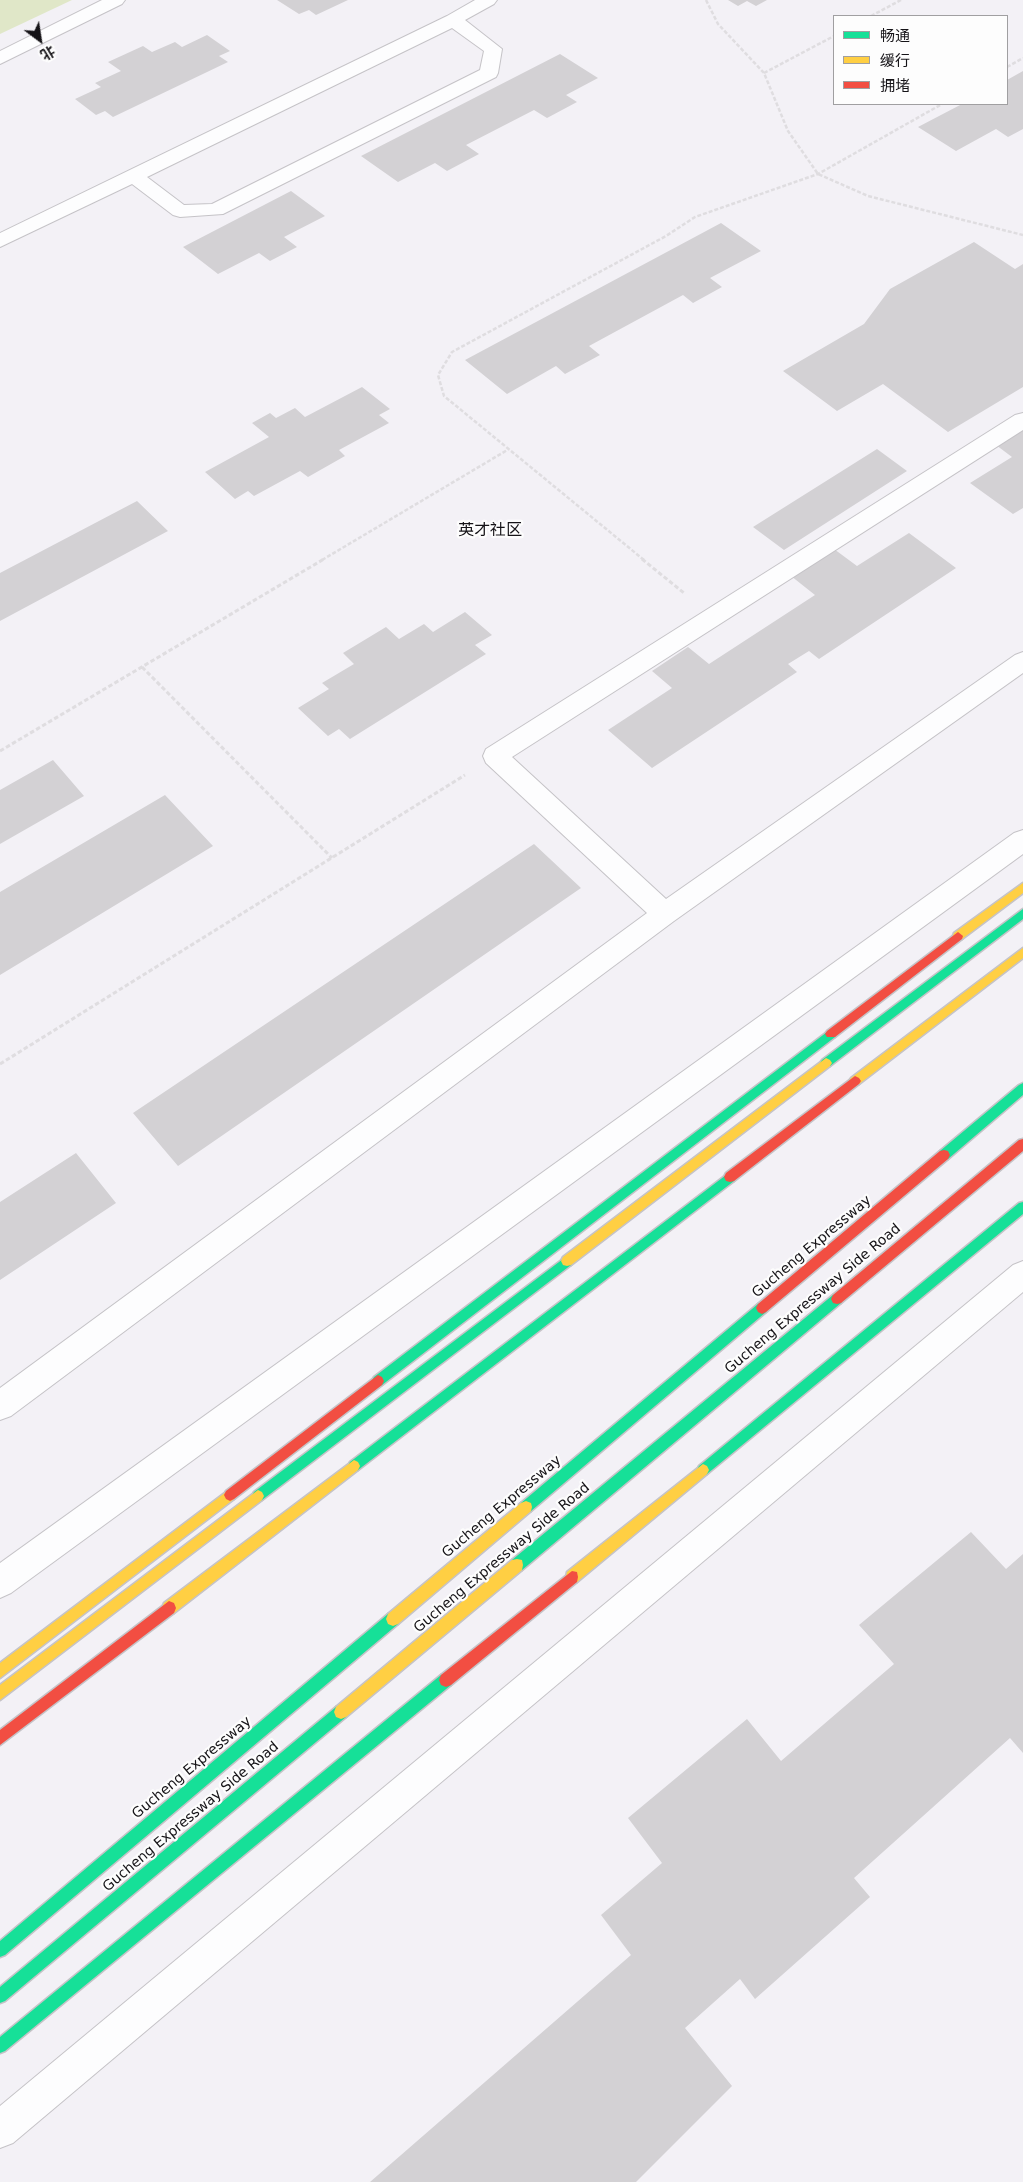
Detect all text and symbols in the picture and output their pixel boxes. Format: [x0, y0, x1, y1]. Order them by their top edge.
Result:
north arrow [15, 15, 65, 65]
legend [833, 15, 1008, 105]
text: 畅通 [880, 27, 910, 45]
text: 北 [38, 42, 58, 63]
text: 缓行 [880, 52, 910, 70]
text: 拥堵 [880, 77, 910, 95]
district label: 英才社区 [458, 521, 522, 541]
street label: Gucheng Expressway [749, 1192, 875, 1302]
street label: Gucheng Expressway Side Road [722, 1220, 904, 1378]
street label: Gucheng Expressway [439, 1452, 565, 1562]
street label: Gucheng Expressway Side Road [411, 1479, 593, 1637]
street label: Gucheng Expressway [129, 1713, 255, 1823]
street label: Gucheng Expressway Side Road [100, 1738, 282, 1896]

